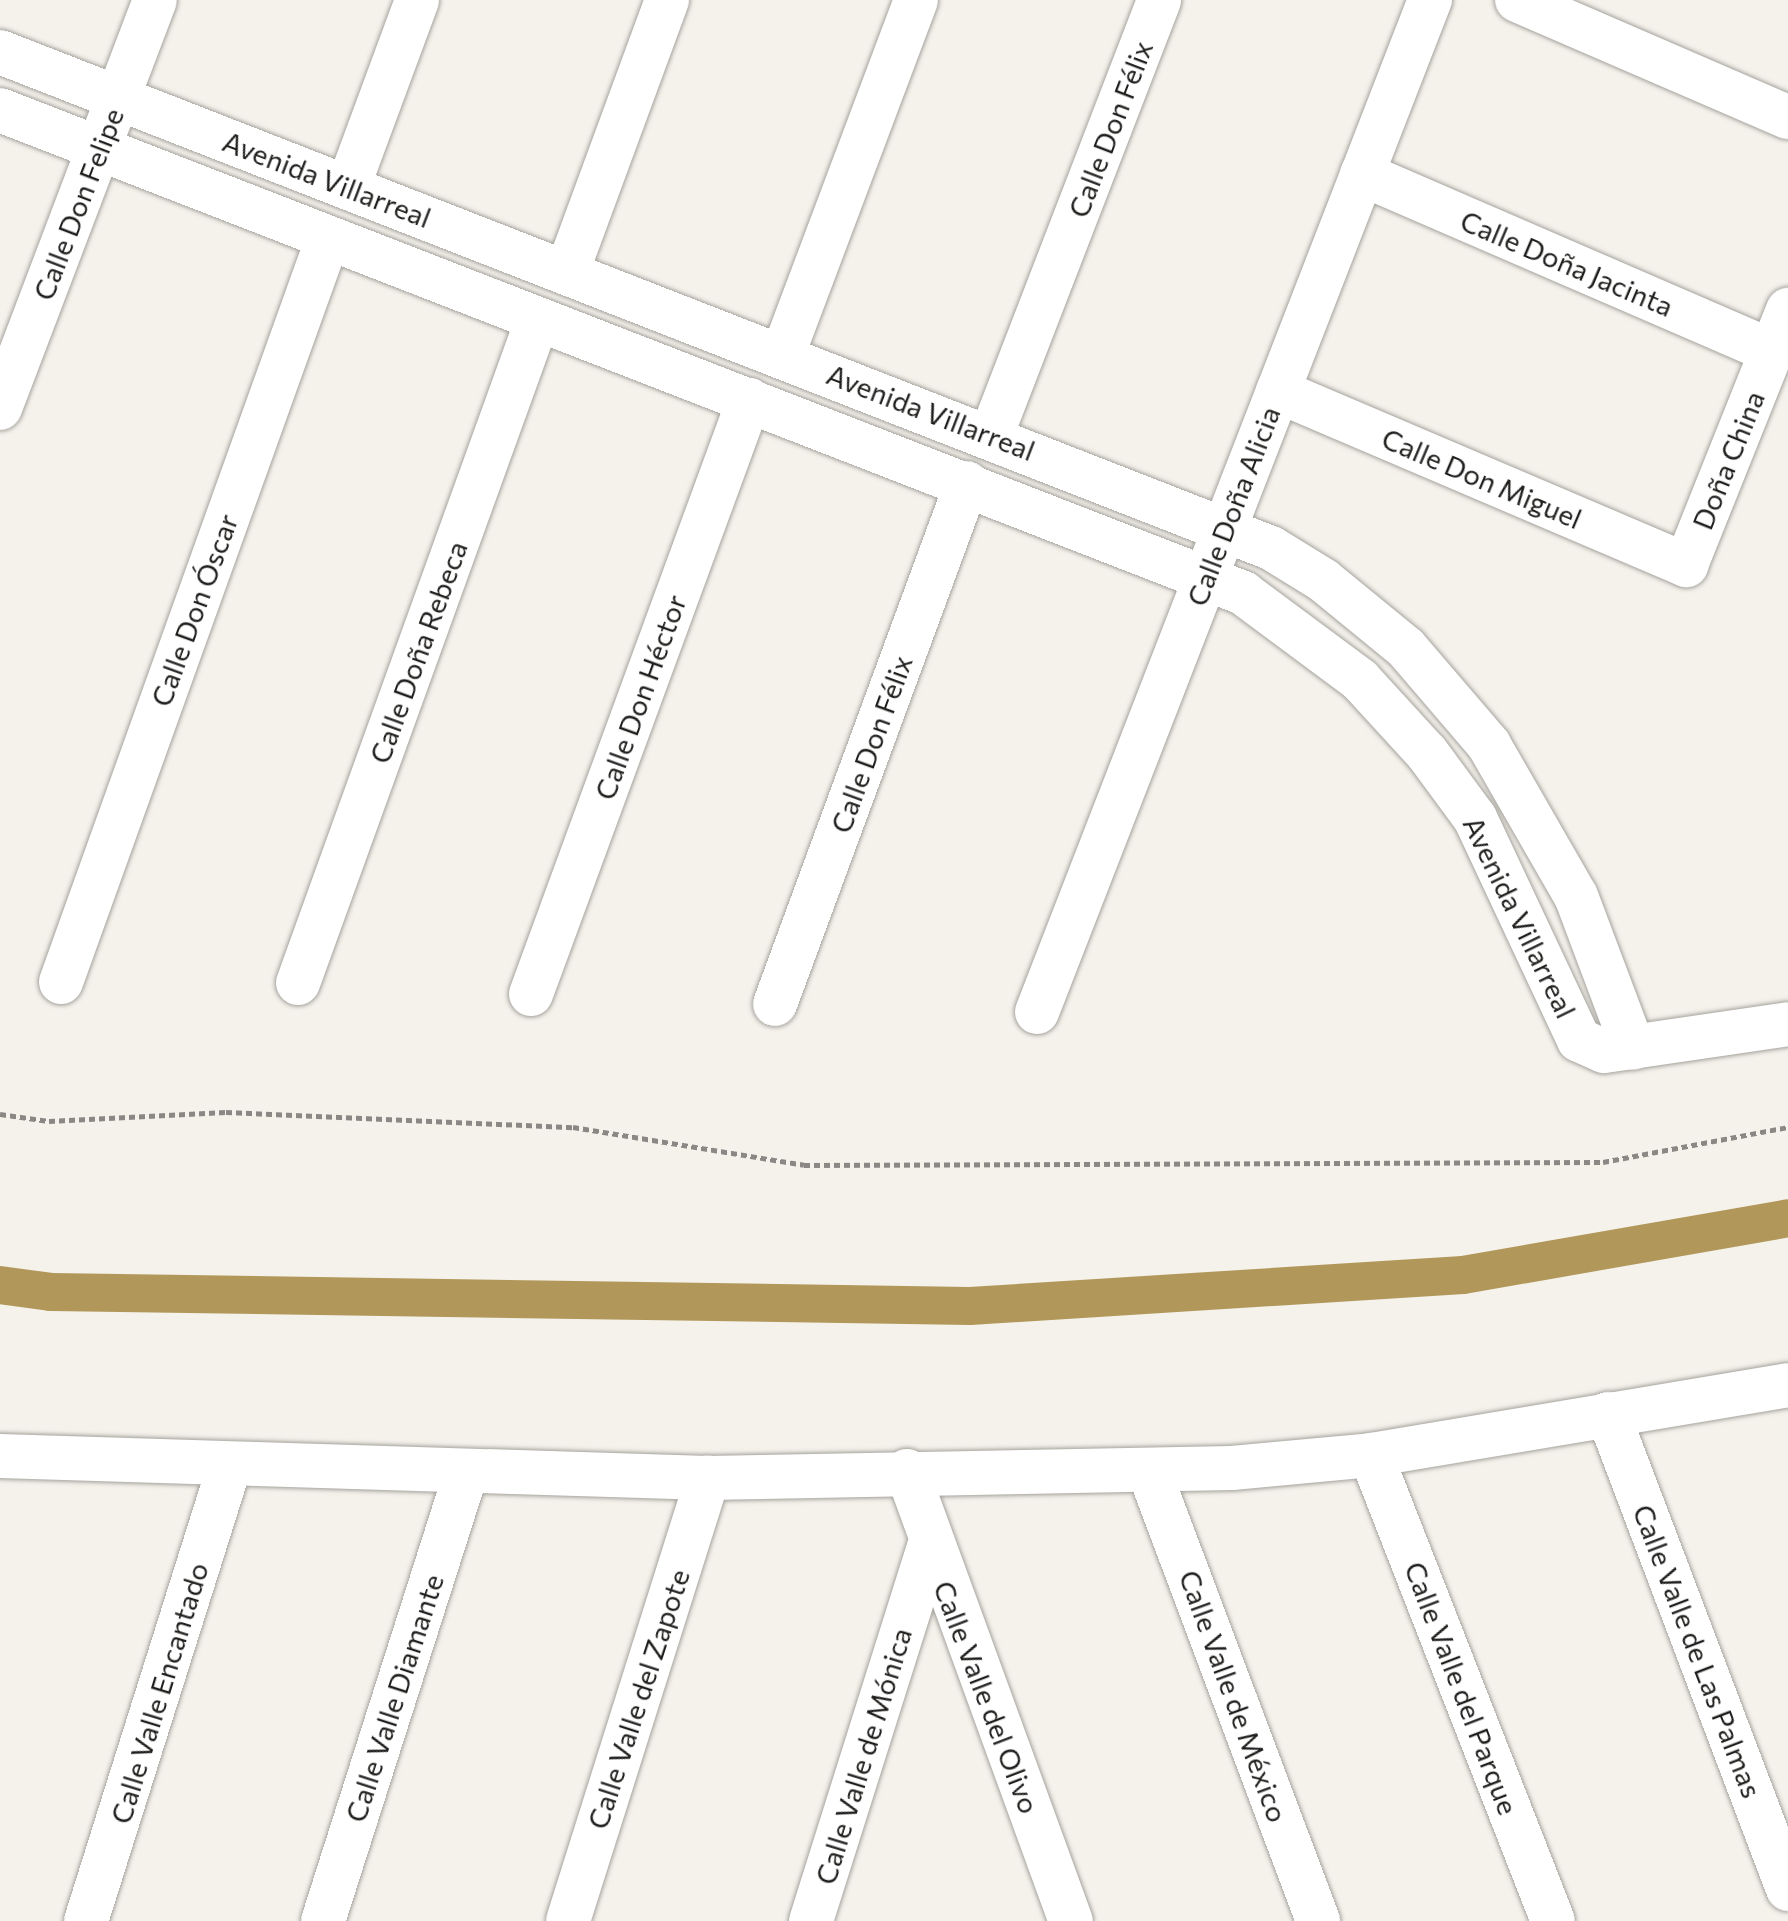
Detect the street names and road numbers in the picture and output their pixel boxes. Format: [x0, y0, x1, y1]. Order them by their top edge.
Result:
street label: Calle Don Félix [1061, 36, 1159, 222]
street label: Calle Don Felipe [26, 103, 130, 305]
street label: Avenida Villarreal [218, 124, 436, 234]
street label: Calle Doña Jacinta [1456, 203, 1678, 323]
street label: Avenida Villarreal [822, 357, 1040, 467]
street label: Doña China [1685, 386, 1771, 534]
street label: Calle Doña Alicia [1180, 402, 1286, 610]
street label: Calle Don Miguel [1377, 421, 1587, 535]
street label: Calle Don Óscar [144, 509, 244, 711]
street label: Calle Doña Rebeca [362, 536, 474, 768]
street label: Calle Don Héctor [587, 590, 693, 804]
street label: Calle Don Félix [823, 651, 919, 837]
street label: Avenida Villarreal [1457, 811, 1583, 1023]
street label: Calle Valle de Las Palmas [1627, 1500, 1769, 1802]
street label: Calle Valle del Parque [1398, 1557, 1526, 1819]
street label: Calle Valle Encantado [103, 1558, 215, 1828]
street label: Calle Valle del Zapote [580, 1565, 696, 1833]
street label: Calle Valle de México [1173, 1566, 1295, 1826]
street label: Calle Valle Diamante [338, 1570, 450, 1826]
street label: Calle Valle del Olivo [927, 1576, 1047, 1818]
street label: Calle Valle de Mónica [808, 1624, 918, 1888]

